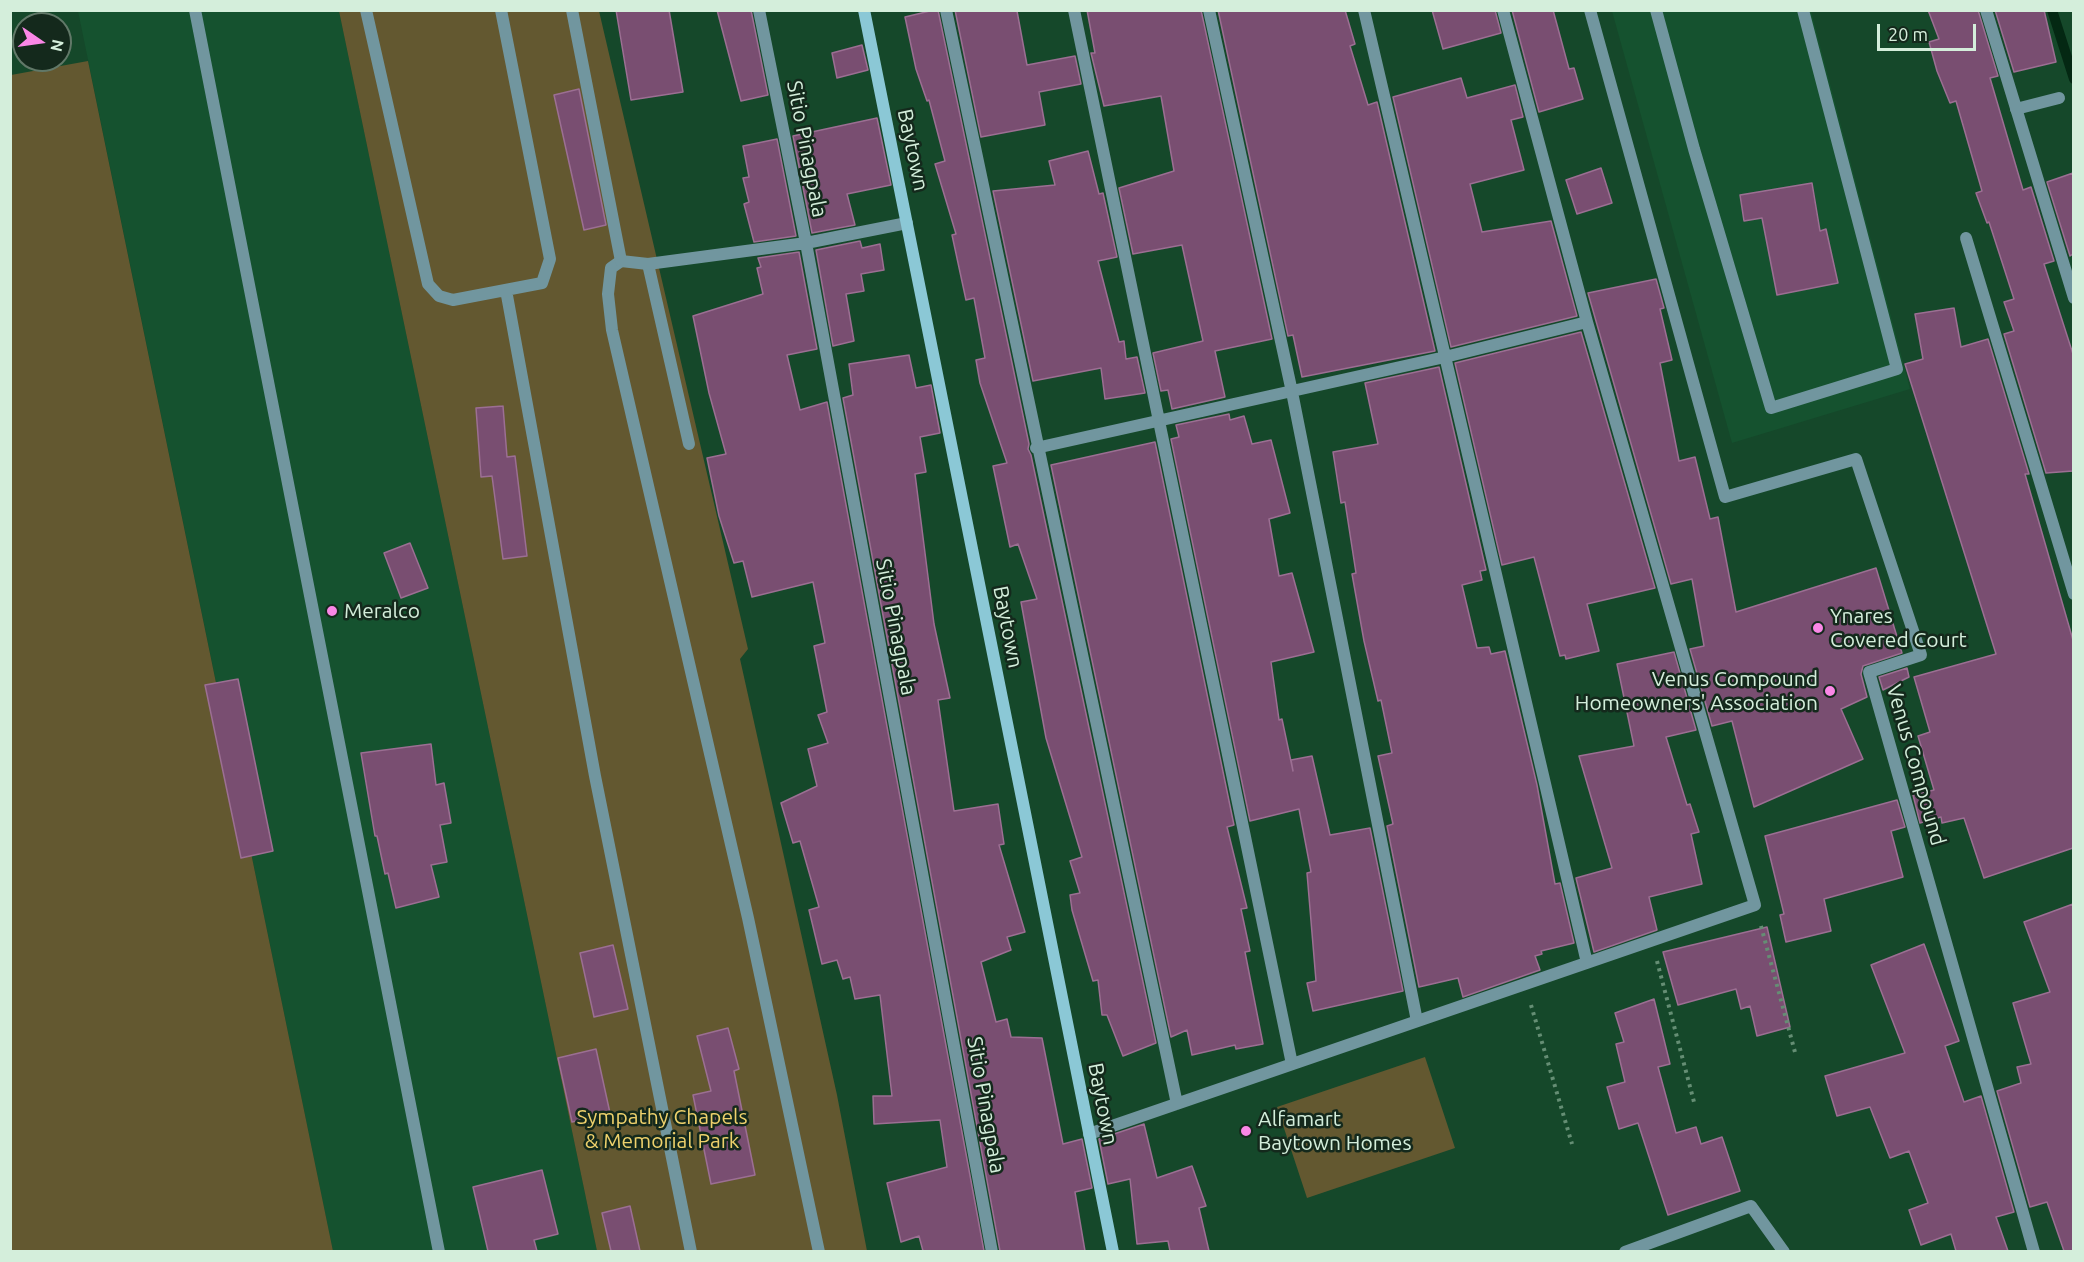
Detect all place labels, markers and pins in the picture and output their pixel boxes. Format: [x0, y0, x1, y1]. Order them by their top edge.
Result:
place label: Meralco [344, 598, 420, 624]
place label: Ynares Covered Court [1830, 603, 1967, 653]
marker: Meralco [325, 604, 339, 618]
marker: Ynares Covered Court [1811, 621, 1825, 635]
place label: Venus Compound Homeowners' Association [1575, 666, 1818, 716]
marker: Venus Compound Homeowners' Association [1823, 684, 1837, 698]
place label: Alfamart Baytown Homes [1258, 1106, 1412, 1156]
marker: Alfamart Baytown Homes [1239, 1124, 1253, 1138]

